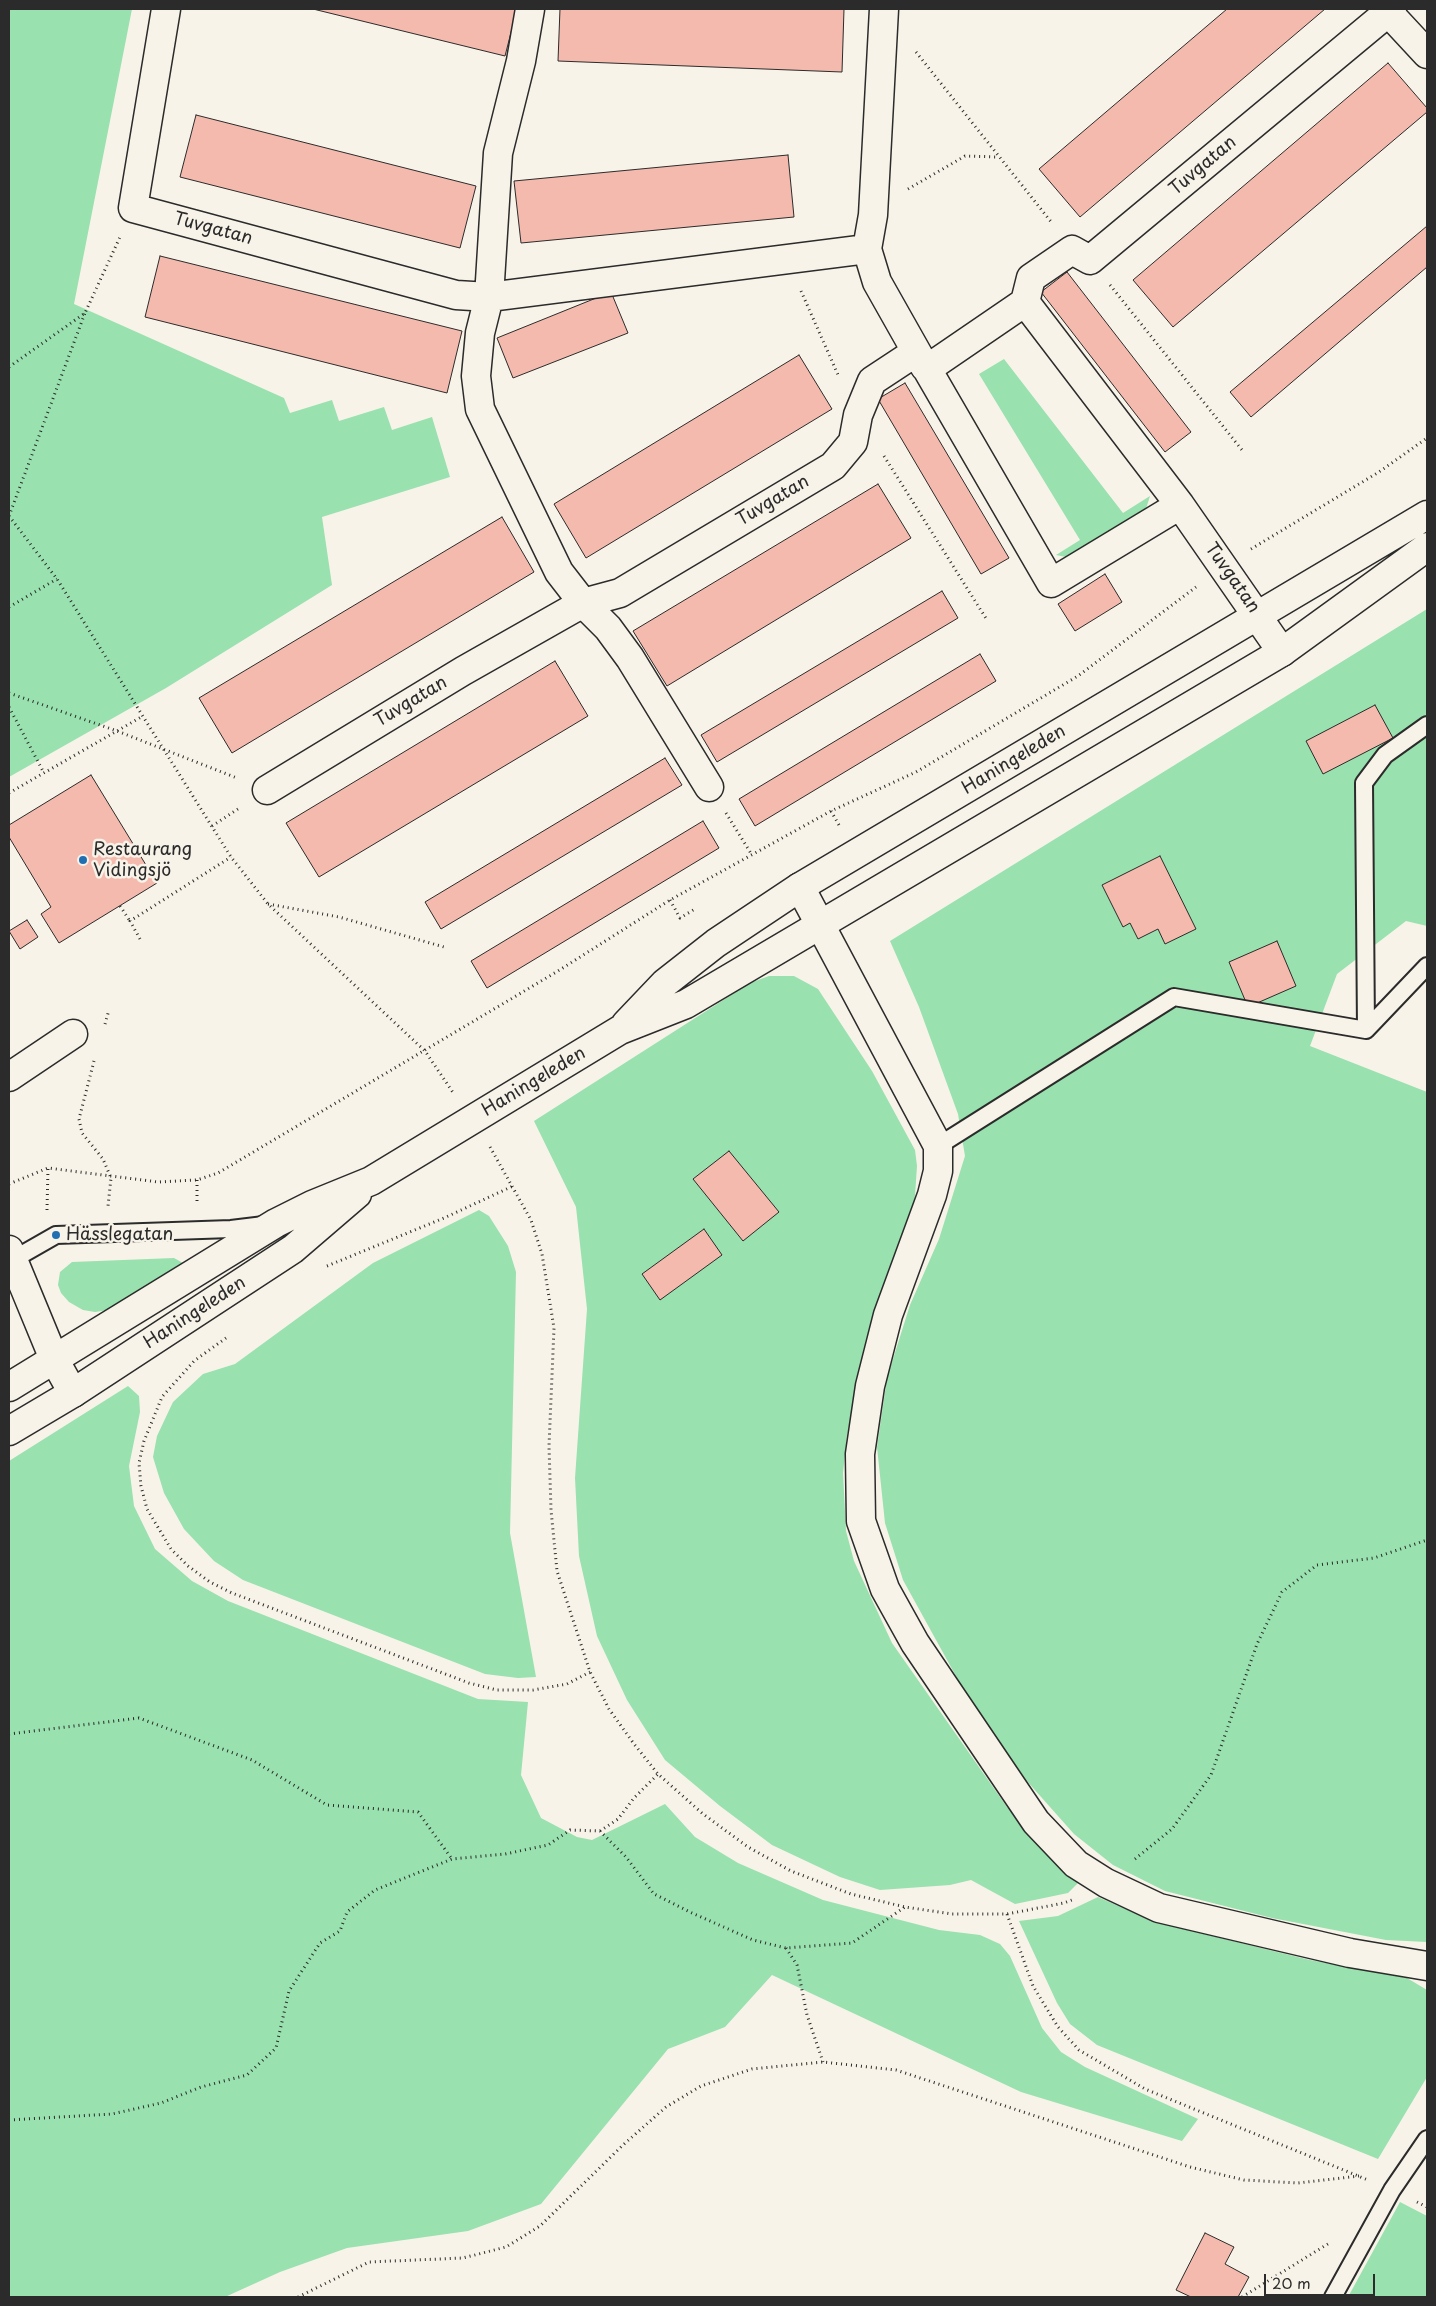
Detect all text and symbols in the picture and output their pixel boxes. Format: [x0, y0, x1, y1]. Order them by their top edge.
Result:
street label: Tuvgatan [1165, 132, 1241, 200]
street label: Tuvgatan [171, 208, 255, 250]
street label: Tuvgatan [733, 471, 813, 531]
street label: Tuvgatan [1200, 539, 1264, 617]
street label: Tuvgatan [371, 672, 451, 732]
street label: Haningeleden [958, 721, 1070, 799]
place label: Restaurang Vidingsjö [93, 839, 192, 882]
marker: Restaurang Vidingsjö [77, 854, 89, 866]
street label: Haningeleden [478, 1043, 590, 1121]
place label: Hässlegatan [66, 1224, 173, 1246]
marker: Hässlegatan [50, 1229, 62, 1241]
street label: Haningeleden [140, 1272, 250, 1354]
scale bar [1266, 2264, 1377, 2296]
text: 20 m [1272, 2271, 1311, 2294]

